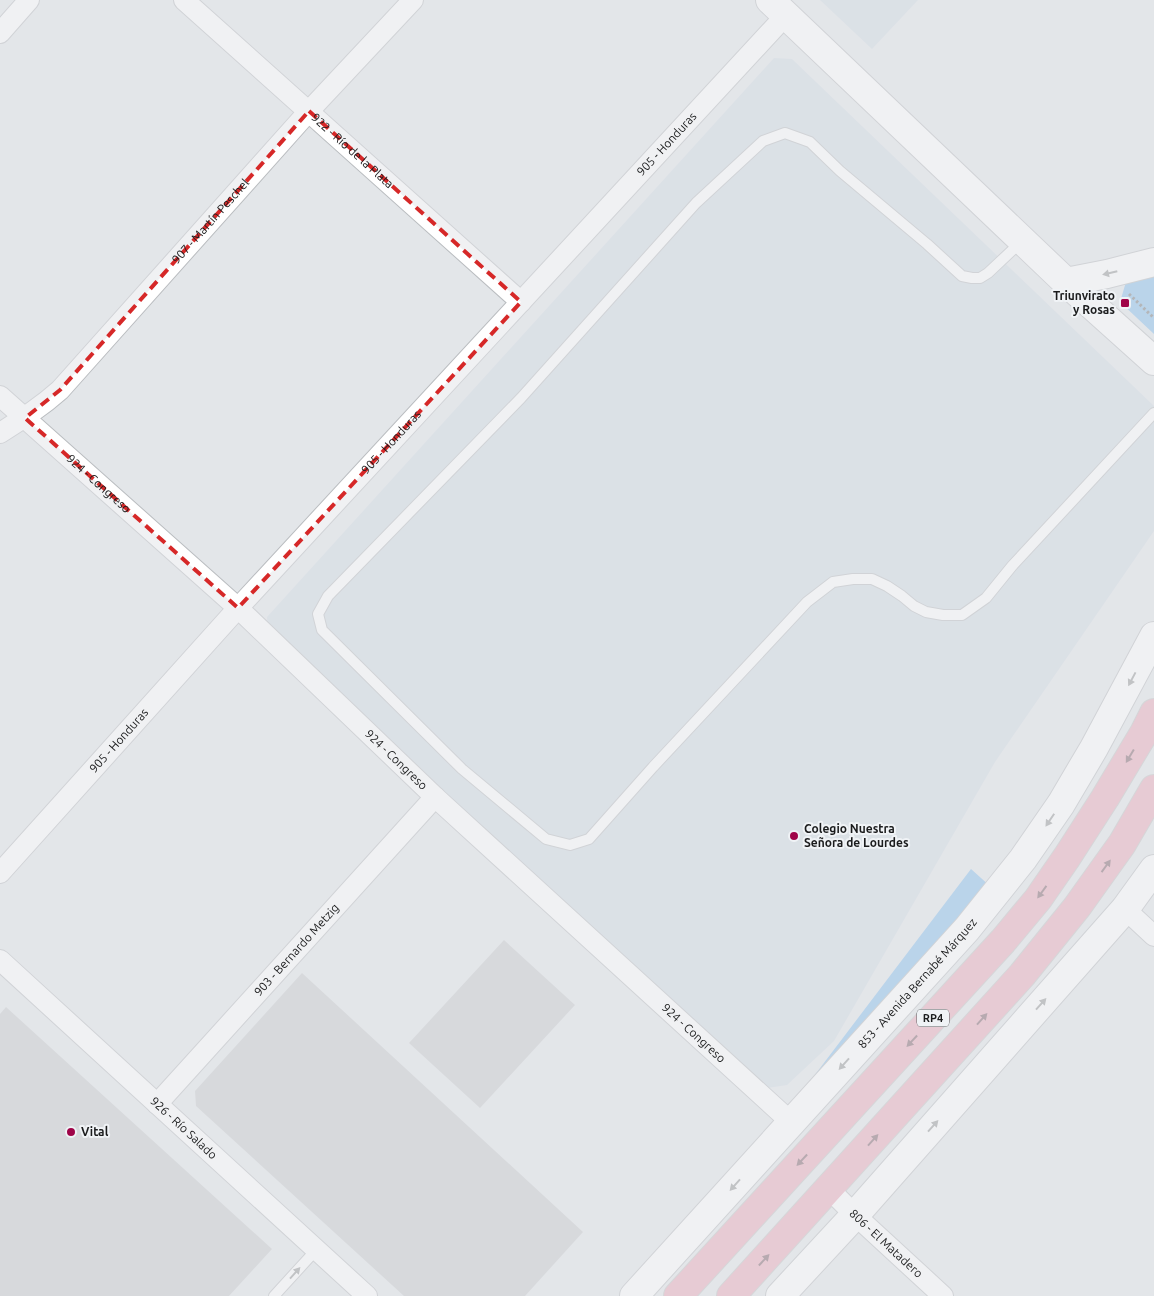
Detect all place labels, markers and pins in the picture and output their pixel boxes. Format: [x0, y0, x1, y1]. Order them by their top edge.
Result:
place label: Triunvirato y Rosas [1053, 289, 1115, 316]
marker: Triunvirato y Rosas [1119, 297, 1131, 309]
place label: Colegio Nuestra Señora de Lourdes [804, 822, 909, 849]
marker: Colegio Nuestra Señora de Lourdes [788, 830, 800, 842]
place label: Vital [81, 1125, 109, 1138]
marker: Vital [65, 1126, 77, 1138]

